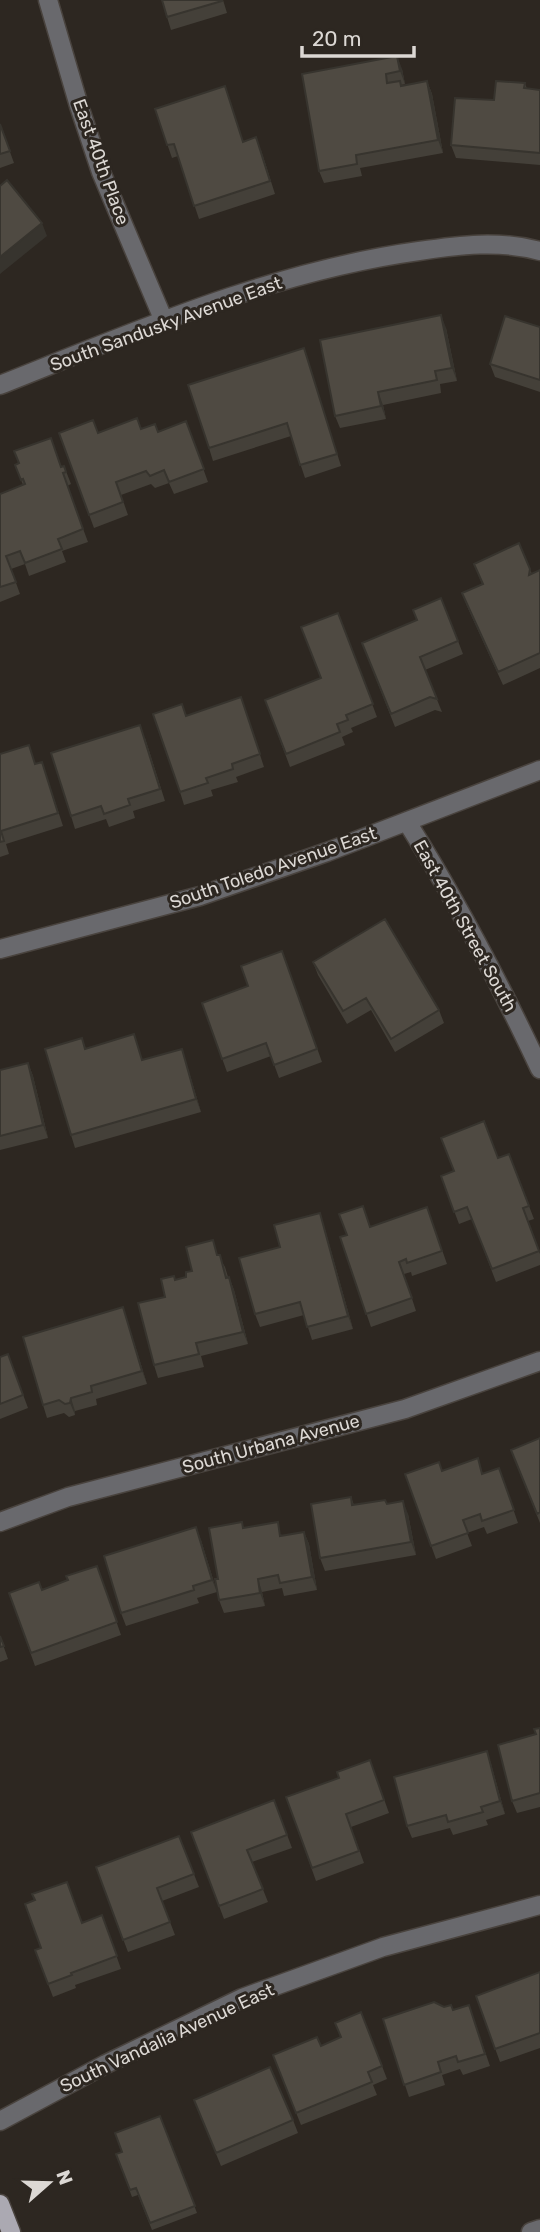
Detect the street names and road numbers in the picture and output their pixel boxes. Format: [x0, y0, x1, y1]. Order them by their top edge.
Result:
street label: East 40th Place [68, 96, 134, 228]
street label: South Sandusky Avenue East [47, 272, 285, 376]
street label: South Toledo Avenue East [167, 822, 379, 914]
street label: East 40th Street South [409, 836, 521, 1016]
street label: South Urbana Avenue [180, 1410, 362, 1478]
street label: South Vandalia Avenue East [56, 1979, 278, 2097]

